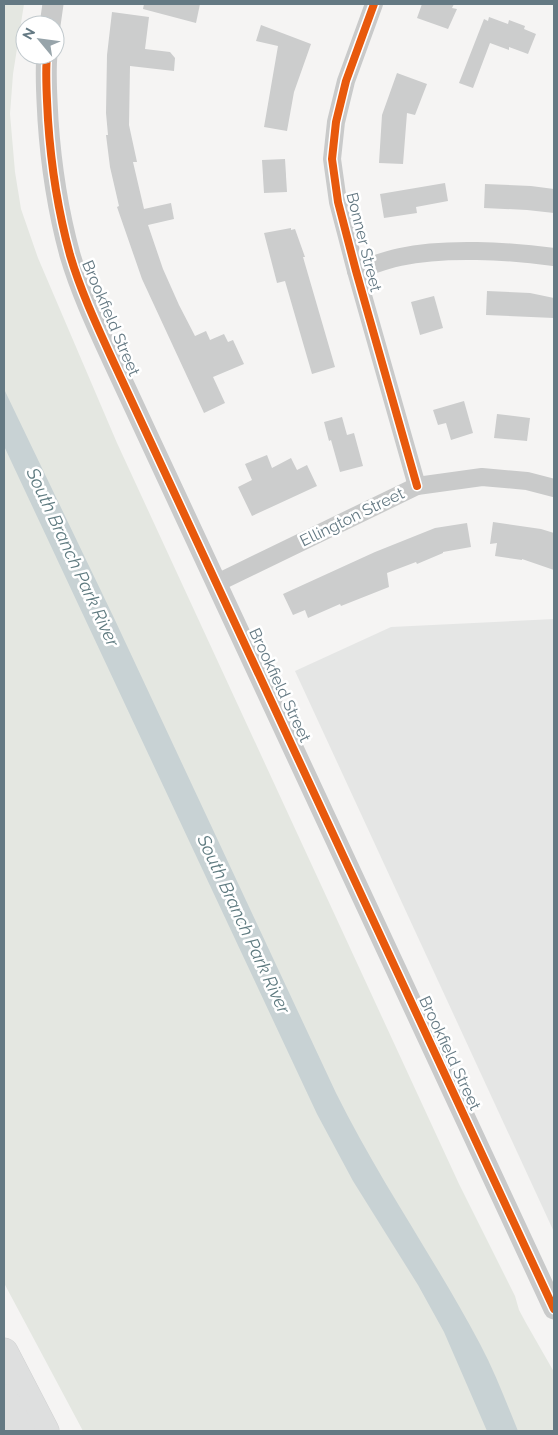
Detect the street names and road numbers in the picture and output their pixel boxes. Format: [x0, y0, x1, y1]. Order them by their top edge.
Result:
street label: Bonner Street [342, 190, 386, 294]
street label: Brookfield Street [78, 257, 144, 379]
street label: Ellington Street [297, 483, 408, 550]
street label: Brookfield Street [245, 625, 315, 746]
street label: Brookfield Street [415, 993, 485, 1114]

